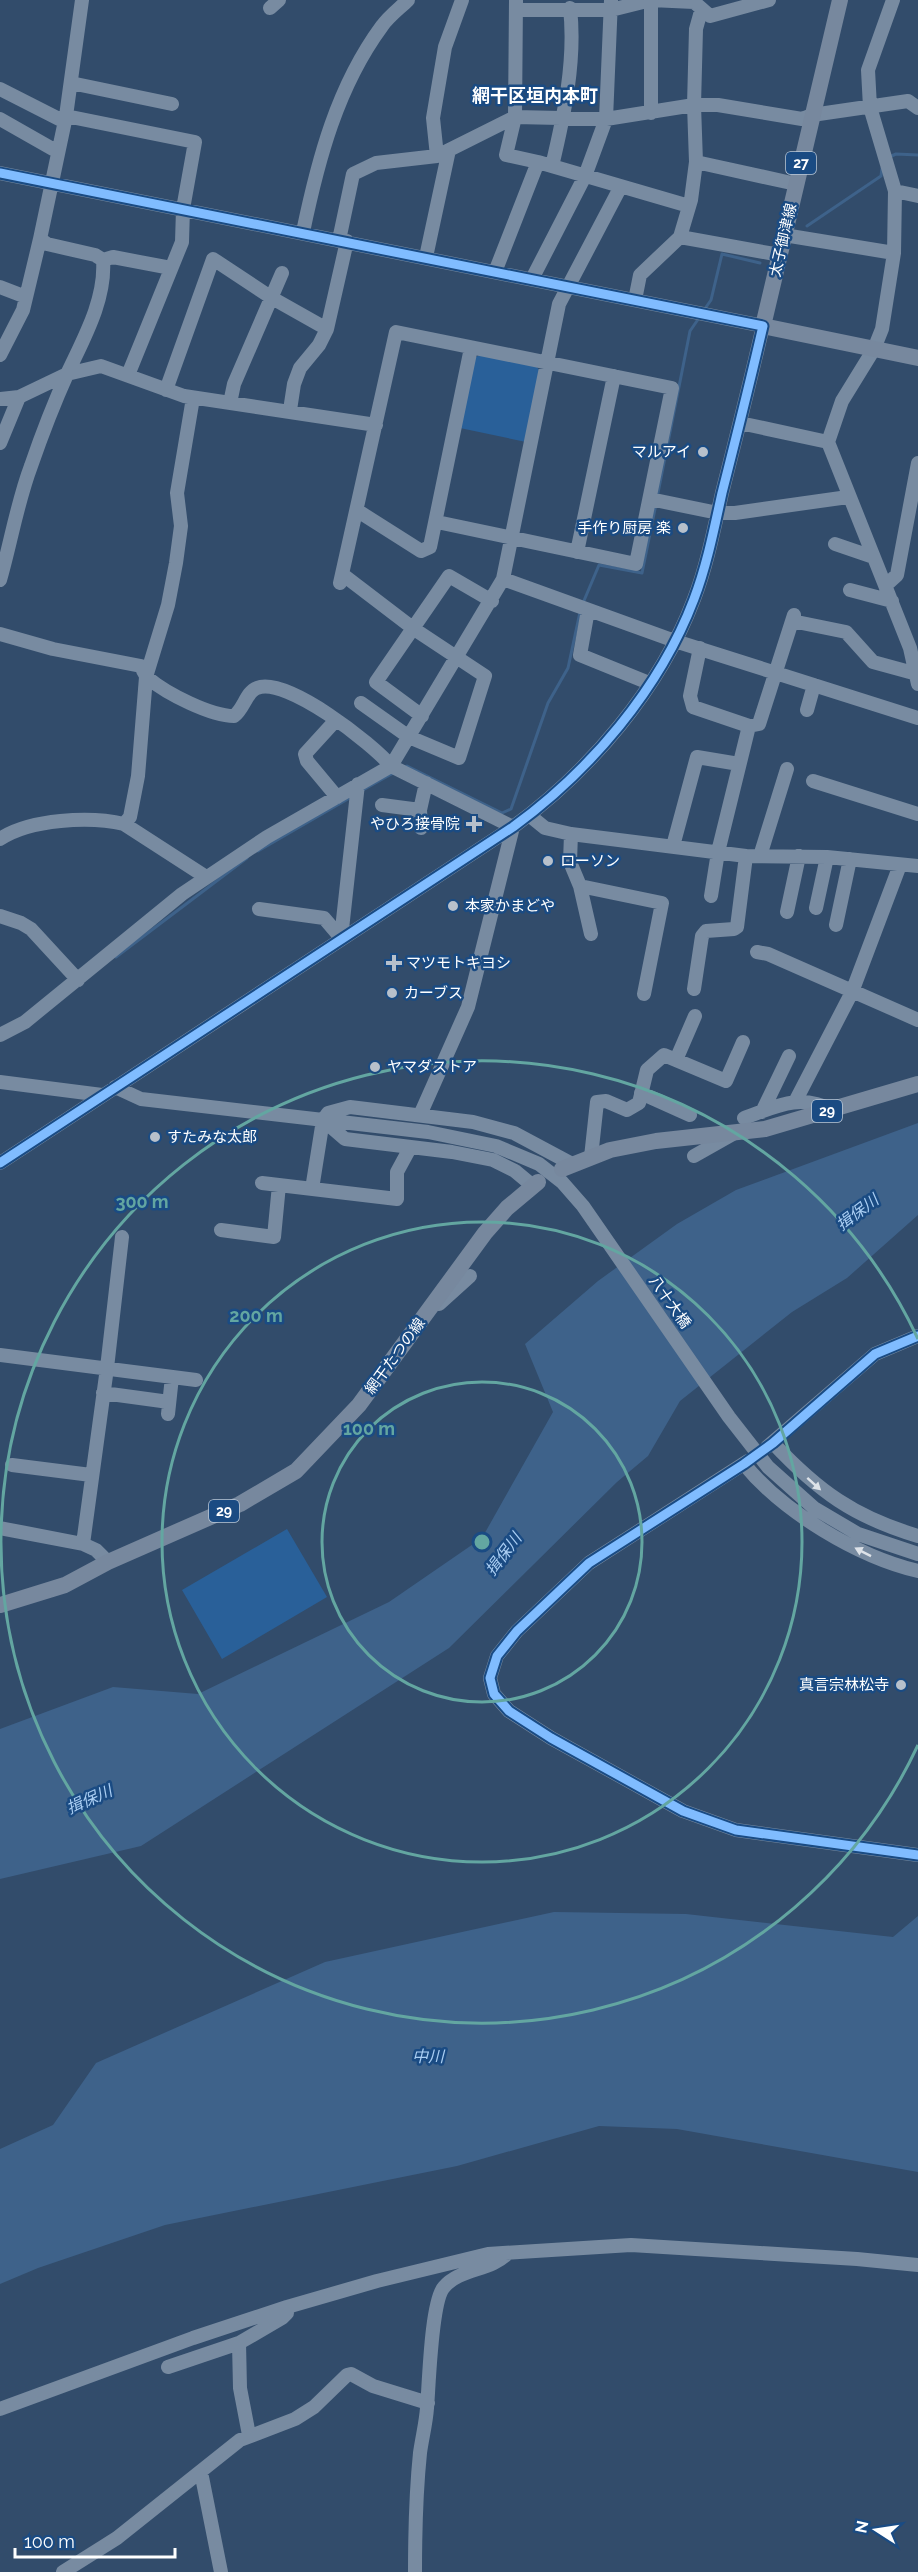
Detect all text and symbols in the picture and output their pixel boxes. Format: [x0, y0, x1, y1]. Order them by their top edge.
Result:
district label: 網干区垣内本町 [472, 85, 598, 106]
road number: 27 [786, 152, 816, 174]
street label: 太子御津線 [766, 201, 800, 279]
place label: マルアイ [632, 443, 691, 461]
marker: マルアイ [696, 445, 710, 459]
place label: 手作り厨房 楽 [577, 519, 671, 537]
marker: 手作り厨房 楽 [676, 521, 690, 535]
place label: やひろ接骨院 [370, 815, 460, 833]
marker: やひろ接骨院 [465, 815, 483, 833]
place label: ローソン [560, 852, 620, 870]
marker: ローソン [541, 854, 555, 868]
place label: 本家かまどや [465, 897, 555, 915]
marker: 本家かまどや [446, 899, 460, 913]
place label: マツモトキヨシ [406, 954, 511, 972]
marker: マツモトキヨシ [387, 956, 401, 970]
place label: カーブス [404, 984, 463, 1002]
marker: カーブス [385, 986, 399, 1000]
place label: ヤマダストア [387, 1058, 477, 1076]
marker: ヤマダストア [368, 1060, 382, 1074]
road number: 29 [812, 1100, 842, 1122]
place label: すたみな太郎 [167, 1128, 257, 1146]
marker: すたみな太郎 [148, 1130, 162, 1144]
water label: 揖保川 [832, 1189, 884, 1234]
text: 300 m [115, 1191, 169, 1212]
street label: 八十大橋 [645, 1272, 695, 1332]
text: 200 m [229, 1305, 283, 1326]
street label: 網干たつの線 [361, 1314, 429, 1398]
text: 100 m [343, 1418, 395, 1439]
one-way arrow [806, 1477, 821, 1490]
road number: 29 [209, 1500, 239, 1522]
water label: 揖保川 [481, 1528, 527, 1579]
centre of rings [472, 1532, 492, 1552]
one-way arrow [854, 1547, 872, 1557]
place label: 真言宗林松寺 [799, 1676, 889, 1694]
marker: 真言宗林松寺 [894, 1678, 908, 1692]
water label: 揖保川 [63, 1780, 117, 1818]
water label: 中川 [412, 2047, 446, 2066]
north arrow [846, 2500, 906, 2560]
text: N [851, 2519, 872, 2535]
scale bar [15, 2521, 176, 2559]
text: 100 m [24, 2531, 75, 2552]

